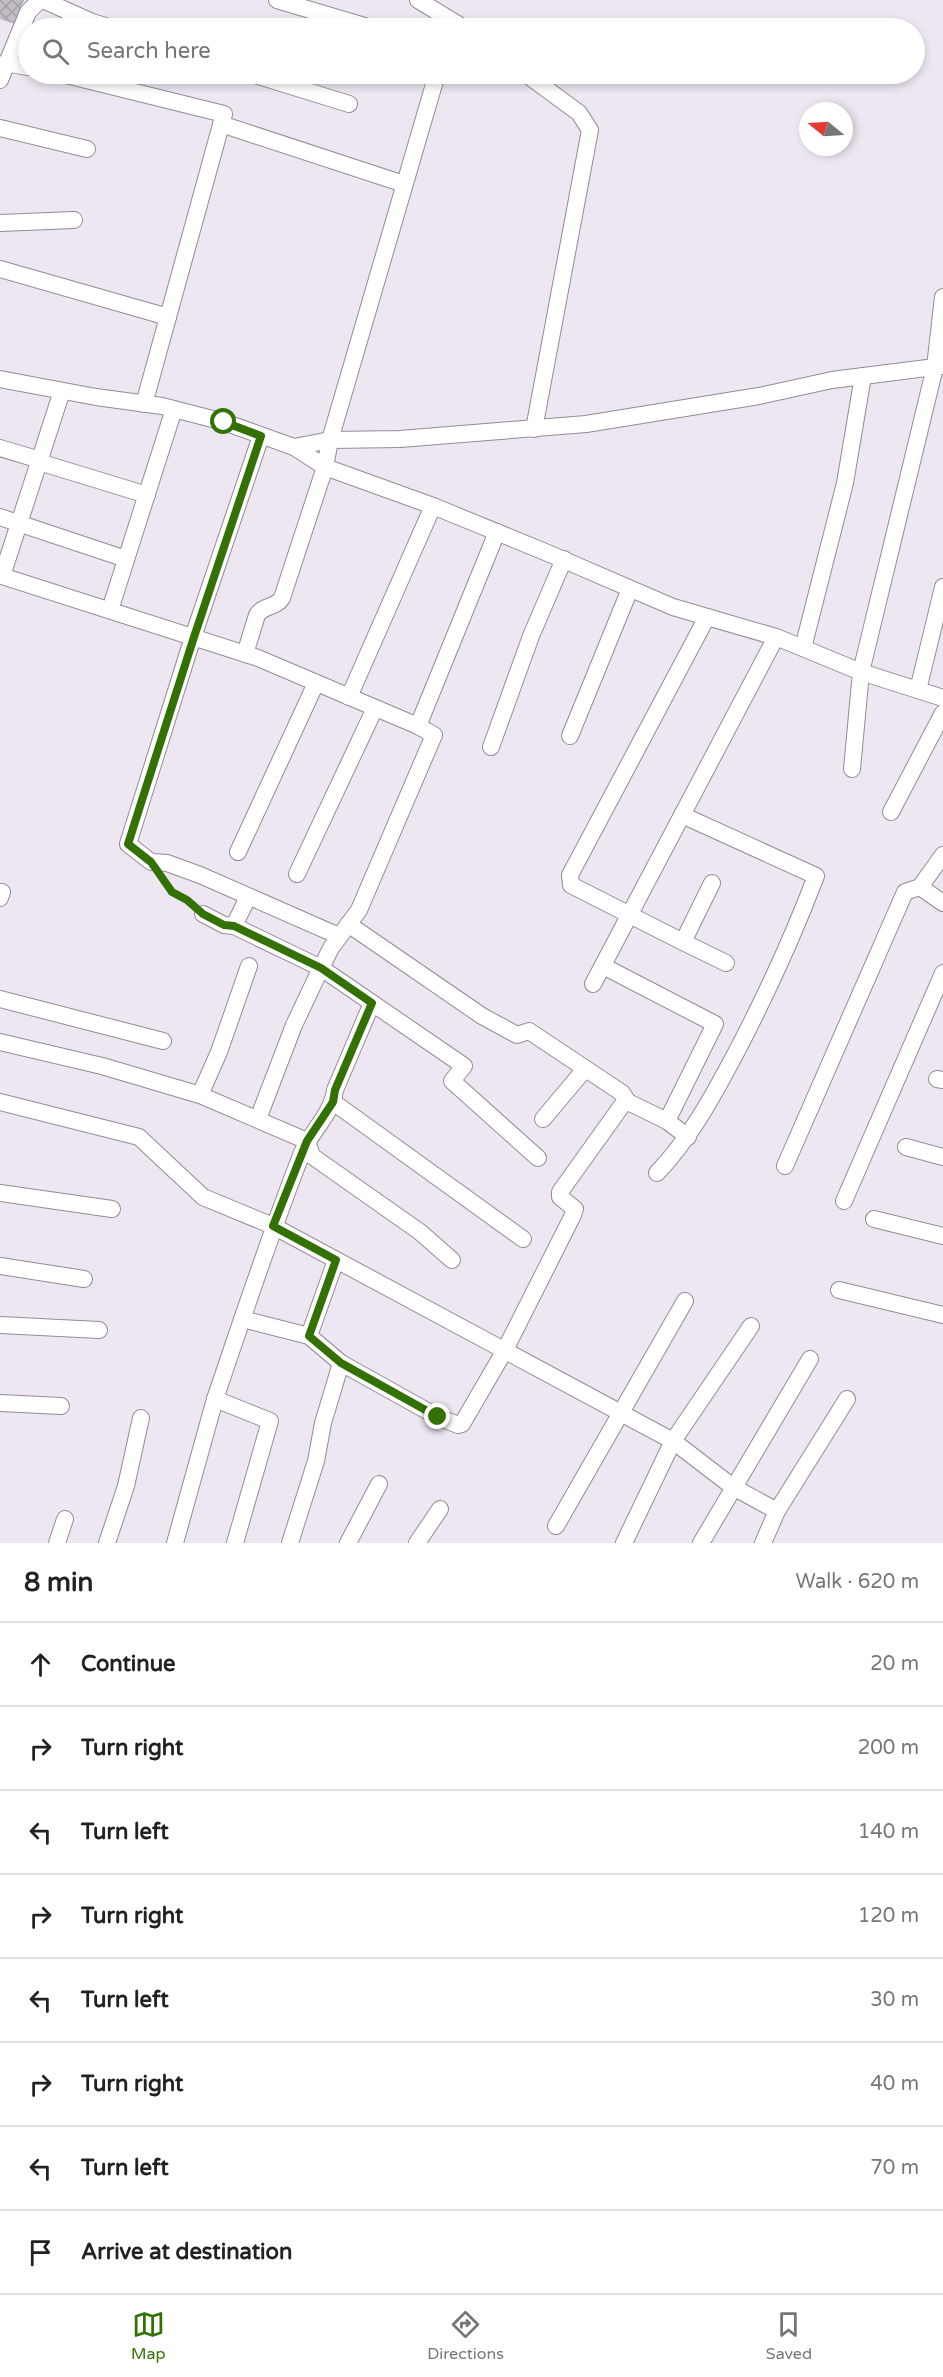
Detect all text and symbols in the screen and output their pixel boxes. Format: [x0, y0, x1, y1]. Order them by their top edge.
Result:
search box [18, 18, 925, 84]
icon: search [39, 35, 72, 68]
text: Search here [87, 38, 211, 64]
north arrow [799, 102, 853, 156]
route start [210, 408, 236, 434]
route end [424, 1403, 450, 1429]
text: 8 min [24, 1567, 93, 1598]
text: Walk · 620 m [796, 1570, 919, 1594]
icon: ahead [24, 1648, 57, 1681]
text: Continue [81, 1651, 176, 1677]
text: 20 m [870, 1652, 919, 1676]
icon: right [24, 1732, 57, 1765]
text: Turn right [81, 1735, 183, 1761]
text: 200 m [858, 1736, 919, 1760]
icon: left [24, 1816, 57, 1849]
text: Turn left [81, 1819, 169, 1845]
text: 140 m [858, 1820, 919, 1844]
icon: right [24, 1900, 57, 1933]
text: Turn right [81, 1903, 183, 1929]
text: 120 m [858, 1904, 919, 1928]
icon: left [24, 1984, 57, 2017]
text: Turn left [81, 1987, 169, 2013]
text: 30 m [870, 1988, 919, 2012]
icon: right [24, 2068, 57, 2101]
text: Turn right [81, 2071, 183, 2097]
text: 40 m [870, 2072, 919, 2096]
icon: left [24, 2152, 57, 2185]
text: Turn left [81, 2155, 169, 2181]
text: 70 m [870, 2156, 919, 2180]
icon: arrive [24, 2236, 57, 2269]
text: Arrive at destination [81, 2239, 292, 2265]
tab: Map [131, 2308, 165, 2364]
tab: Directions [427, 2308, 504, 2364]
tab: Saved [766, 2308, 812, 2364]

